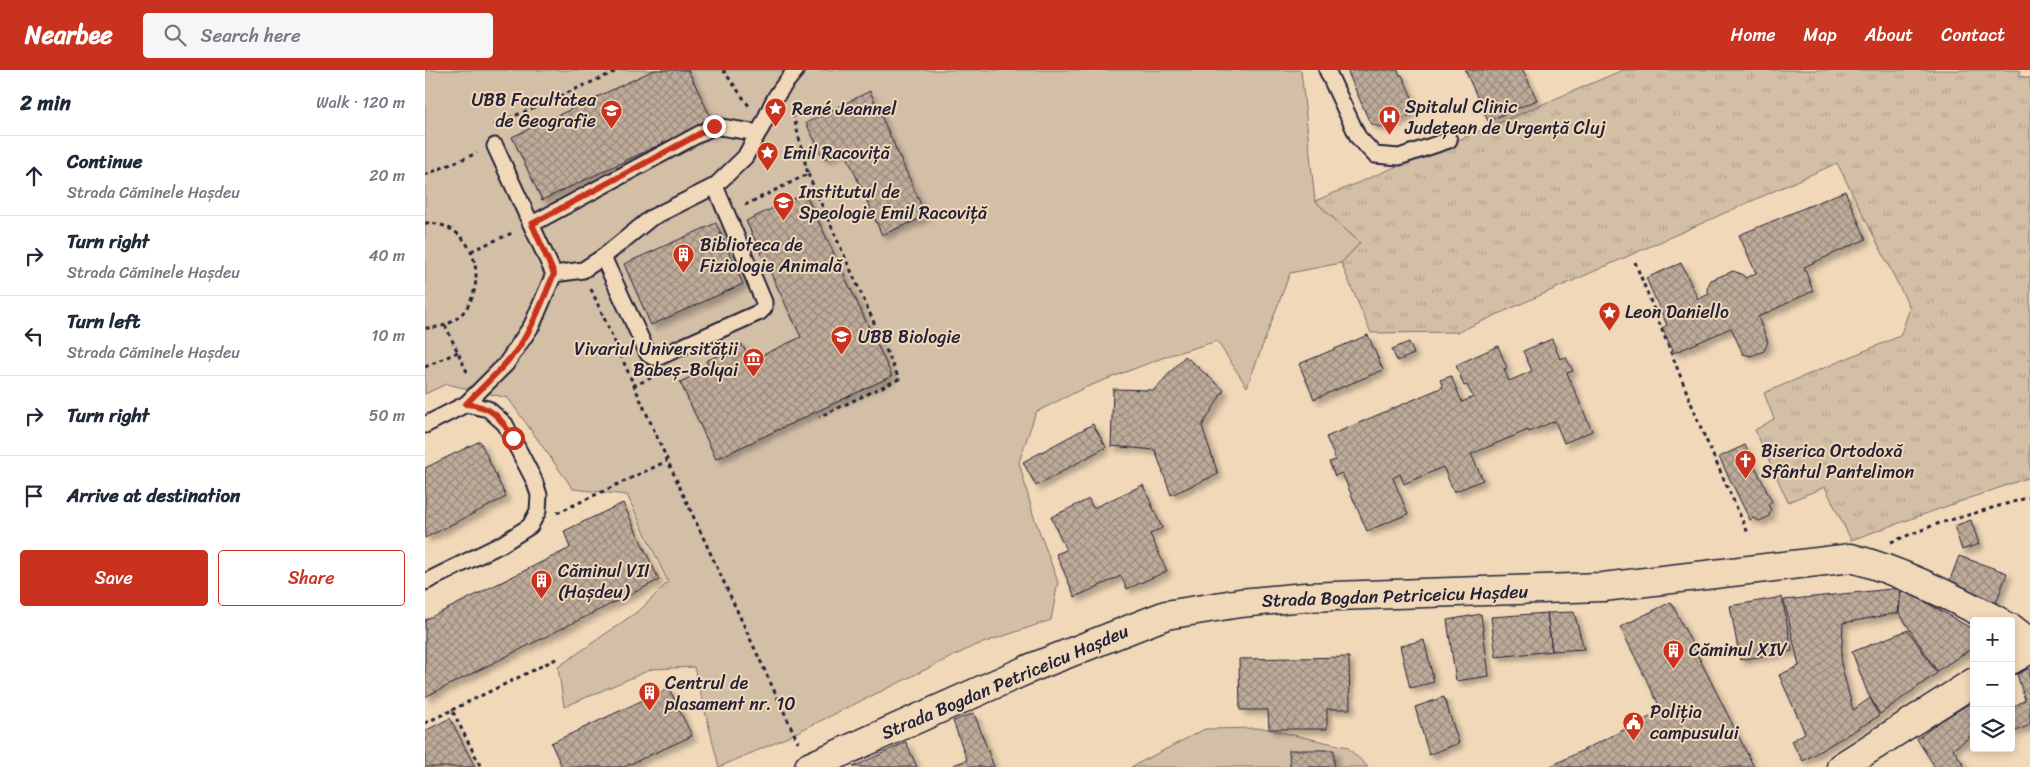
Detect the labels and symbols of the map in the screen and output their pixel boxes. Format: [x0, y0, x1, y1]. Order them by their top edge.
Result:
place label: UBB Facultatea de Geografie [471, 84, 597, 137]
place label: Spitalul Clinic Județean de Urgență Cluj [1404, 91, 1606, 144]
place label: René Jeannel [792, 93, 897, 125]
place icon: René Jeannel [764, 97, 788, 128]
school or university icon: UBB Facultatea de Geografie [600, 98, 624, 129]
hospital icon: Spitalul Clinic Județean de Urgență Cluj [1377, 105, 1401, 136]
route end [703, 115, 726, 138]
place label: Emil Racoviță [783, 137, 891, 169]
place icon: Emil Racoviță [755, 141, 779, 172]
place label: Institutul de Speologie Emil Racoviță [798, 176, 988, 229]
school or university icon: Institutul de Speologie Emil Racoviță [771, 190, 795, 221]
place label: Biblioteca de Fiziologie Animală [700, 229, 843, 282]
building icon: Biblioteca de Fiziologie Animală [672, 243, 696, 274]
place label: Leon Daniello [1625, 296, 1729, 328]
place icon: Leon Daniello [1597, 300, 1621, 331]
place label: UBB Biologie [858, 321, 961, 353]
school or university icon: UBB Biologie [830, 325, 854, 356]
place label: Vivariul Universității Babeș-Bolyai [574, 333, 739, 386]
museum icon: Vivariul Universității Babeș-Bolyai [742, 347, 766, 378]
route start [502, 427, 525, 450]
place label: Biserica Ortodoxă Sfântul Pantelimon [1761, 435, 1914, 488]
church icon: Biserica Ortodoxă Sfântul Pantelimon [1733, 449, 1757, 480]
place label: Căminul VII (Hașdeu) [558, 555, 650, 608]
building icon: Căminul VII (Hașdeu) [530, 569, 554, 600]
street label: Strada Bogdan Petriceicu Hașdeu [1261, 575, 1529, 617]
street label: Strada Bogdan Petriceicu Hașdeu [876, 615, 1134, 749]
place label: Căminul XIV [1689, 634, 1788, 666]
building icon: Căminul XIV [1661, 638, 1685, 669]
place label: Centrul de plasament nr. 10 [664, 667, 796, 720]
building icon: Centrul de plasament nr. 10 [637, 681, 661, 712]
place label: Poliția campusului [1650, 696, 1740, 749]
public building icon: Poliția campusului [1622, 710, 1646, 741]

